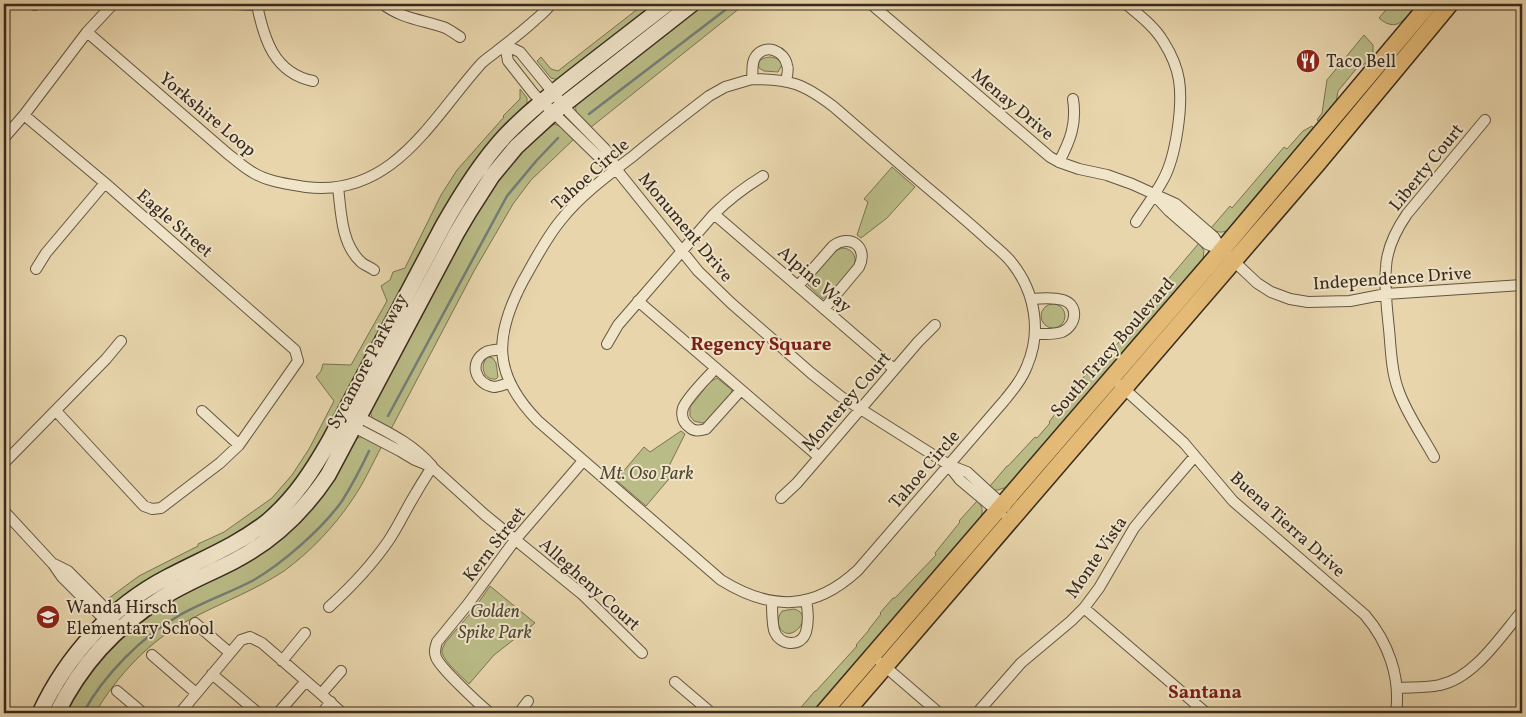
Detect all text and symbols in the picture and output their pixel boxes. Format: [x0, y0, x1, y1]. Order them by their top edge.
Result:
restaurant icon: Taco Bell [1295, 48, 1321, 74]
place label: Taco Bell [1326, 50, 1396, 75]
street label: Menay Drive [965, 63, 1059, 147]
street label: Yorkshire Loop [153, 67, 261, 163]
street label: Liberty Court [1384, 119, 1470, 217]
street label: Tahoe Circle [547, 133, 635, 217]
street label: Monument Drive [632, 168, 738, 288]
street label: Eagle Street [130, 184, 218, 264]
street label: Alpine Way [771, 241, 857, 320]
street label: Independence Drive [1312, 261, 1472, 298]
street label: South Tracy Boulevard [1045, 273, 1181, 423]
street label: Sycamore Parkway [322, 289, 415, 434]
district label: Regency Square [691, 332, 832, 358]
street label: Monterey Court [797, 346, 898, 458]
street label: Tahoe Circle [884, 425, 966, 515]
park label: Mt. Oso Park [599, 462, 694, 487]
street label: Buena Tierra Drive [1224, 466, 1350, 584]
street label: Kern Street [458, 502, 532, 588]
street label: Monte Vista [1061, 512, 1134, 604]
street label: Allegheny Court [533, 533, 645, 637]
place label: Wanda Hirsch Elementary School [66, 596, 214, 642]
park label: Golden Spike Park [458, 600, 532, 646]
school or university icon: Wanda Hirsch Elementary School [35, 604, 61, 630]
district label: Santana [1168, 680, 1242, 706]

